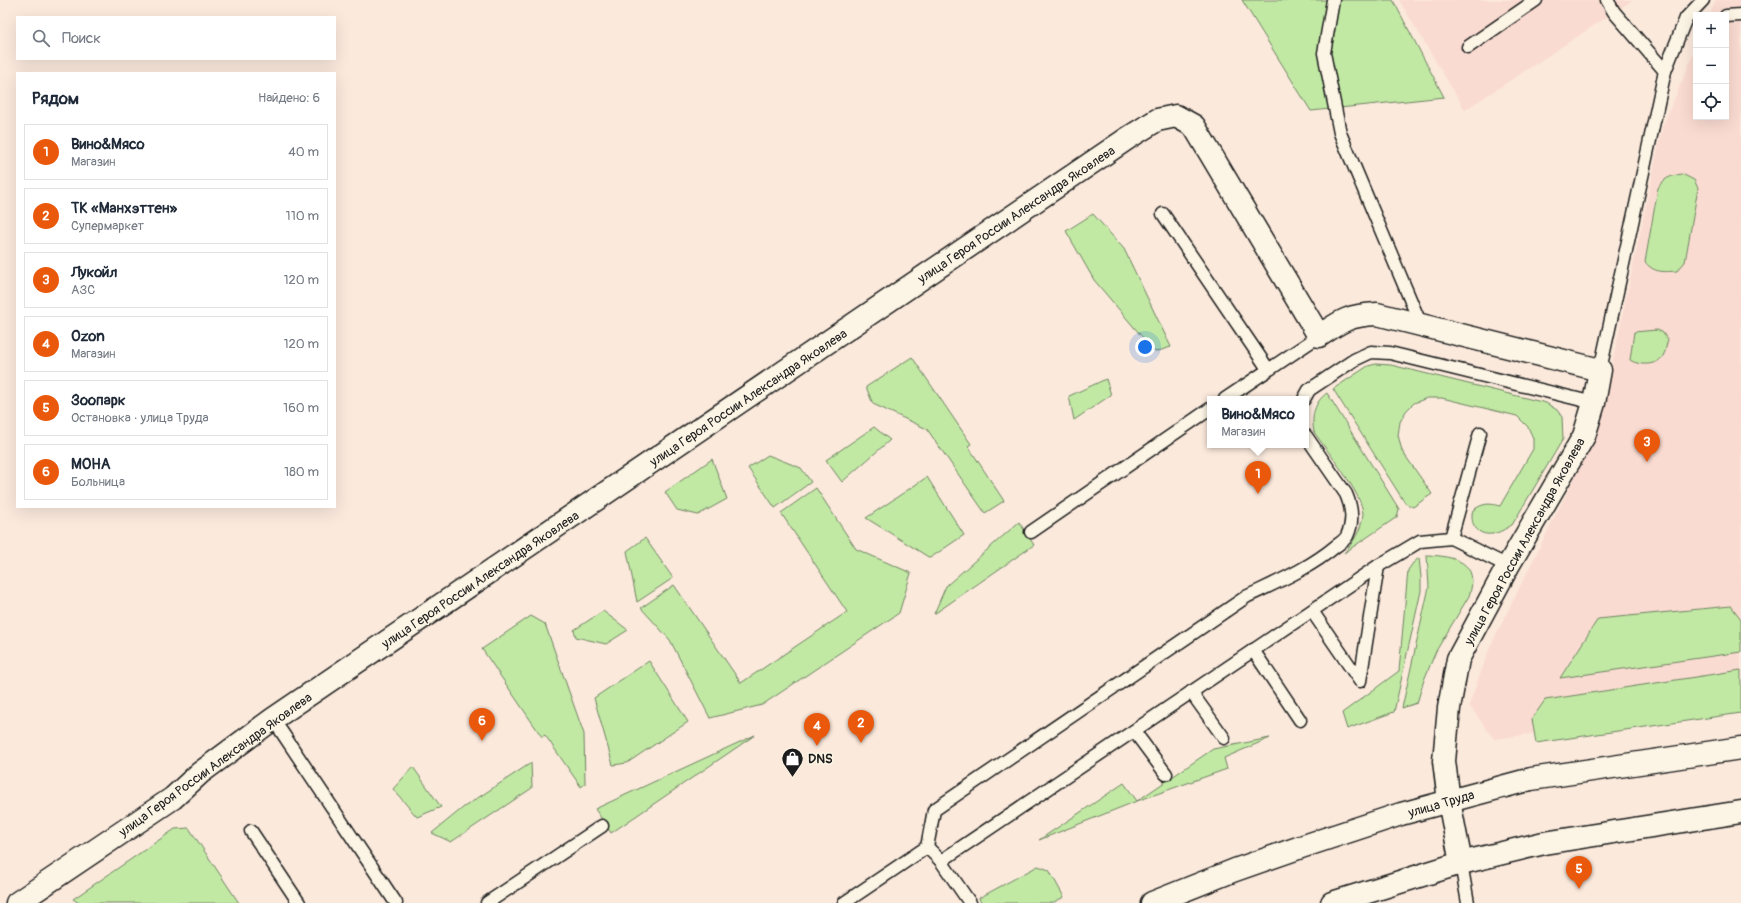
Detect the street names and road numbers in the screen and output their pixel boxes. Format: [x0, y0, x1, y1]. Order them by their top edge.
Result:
street label: улица Героя России Александра Яковлева [914, 143, 1118, 288]
street label: улица Героя России Александра Яковлева [646, 326, 850, 471]
street label: улица Героя России Александра Яковлева [1461, 435, 1589, 649]
street label: улица Героя России Александра Яковлева [378, 508, 582, 653]
street label: улица Героя России Александра Яковлева [115, 689, 315, 841]
street label: улица Труда [1405, 787, 1476, 821]

